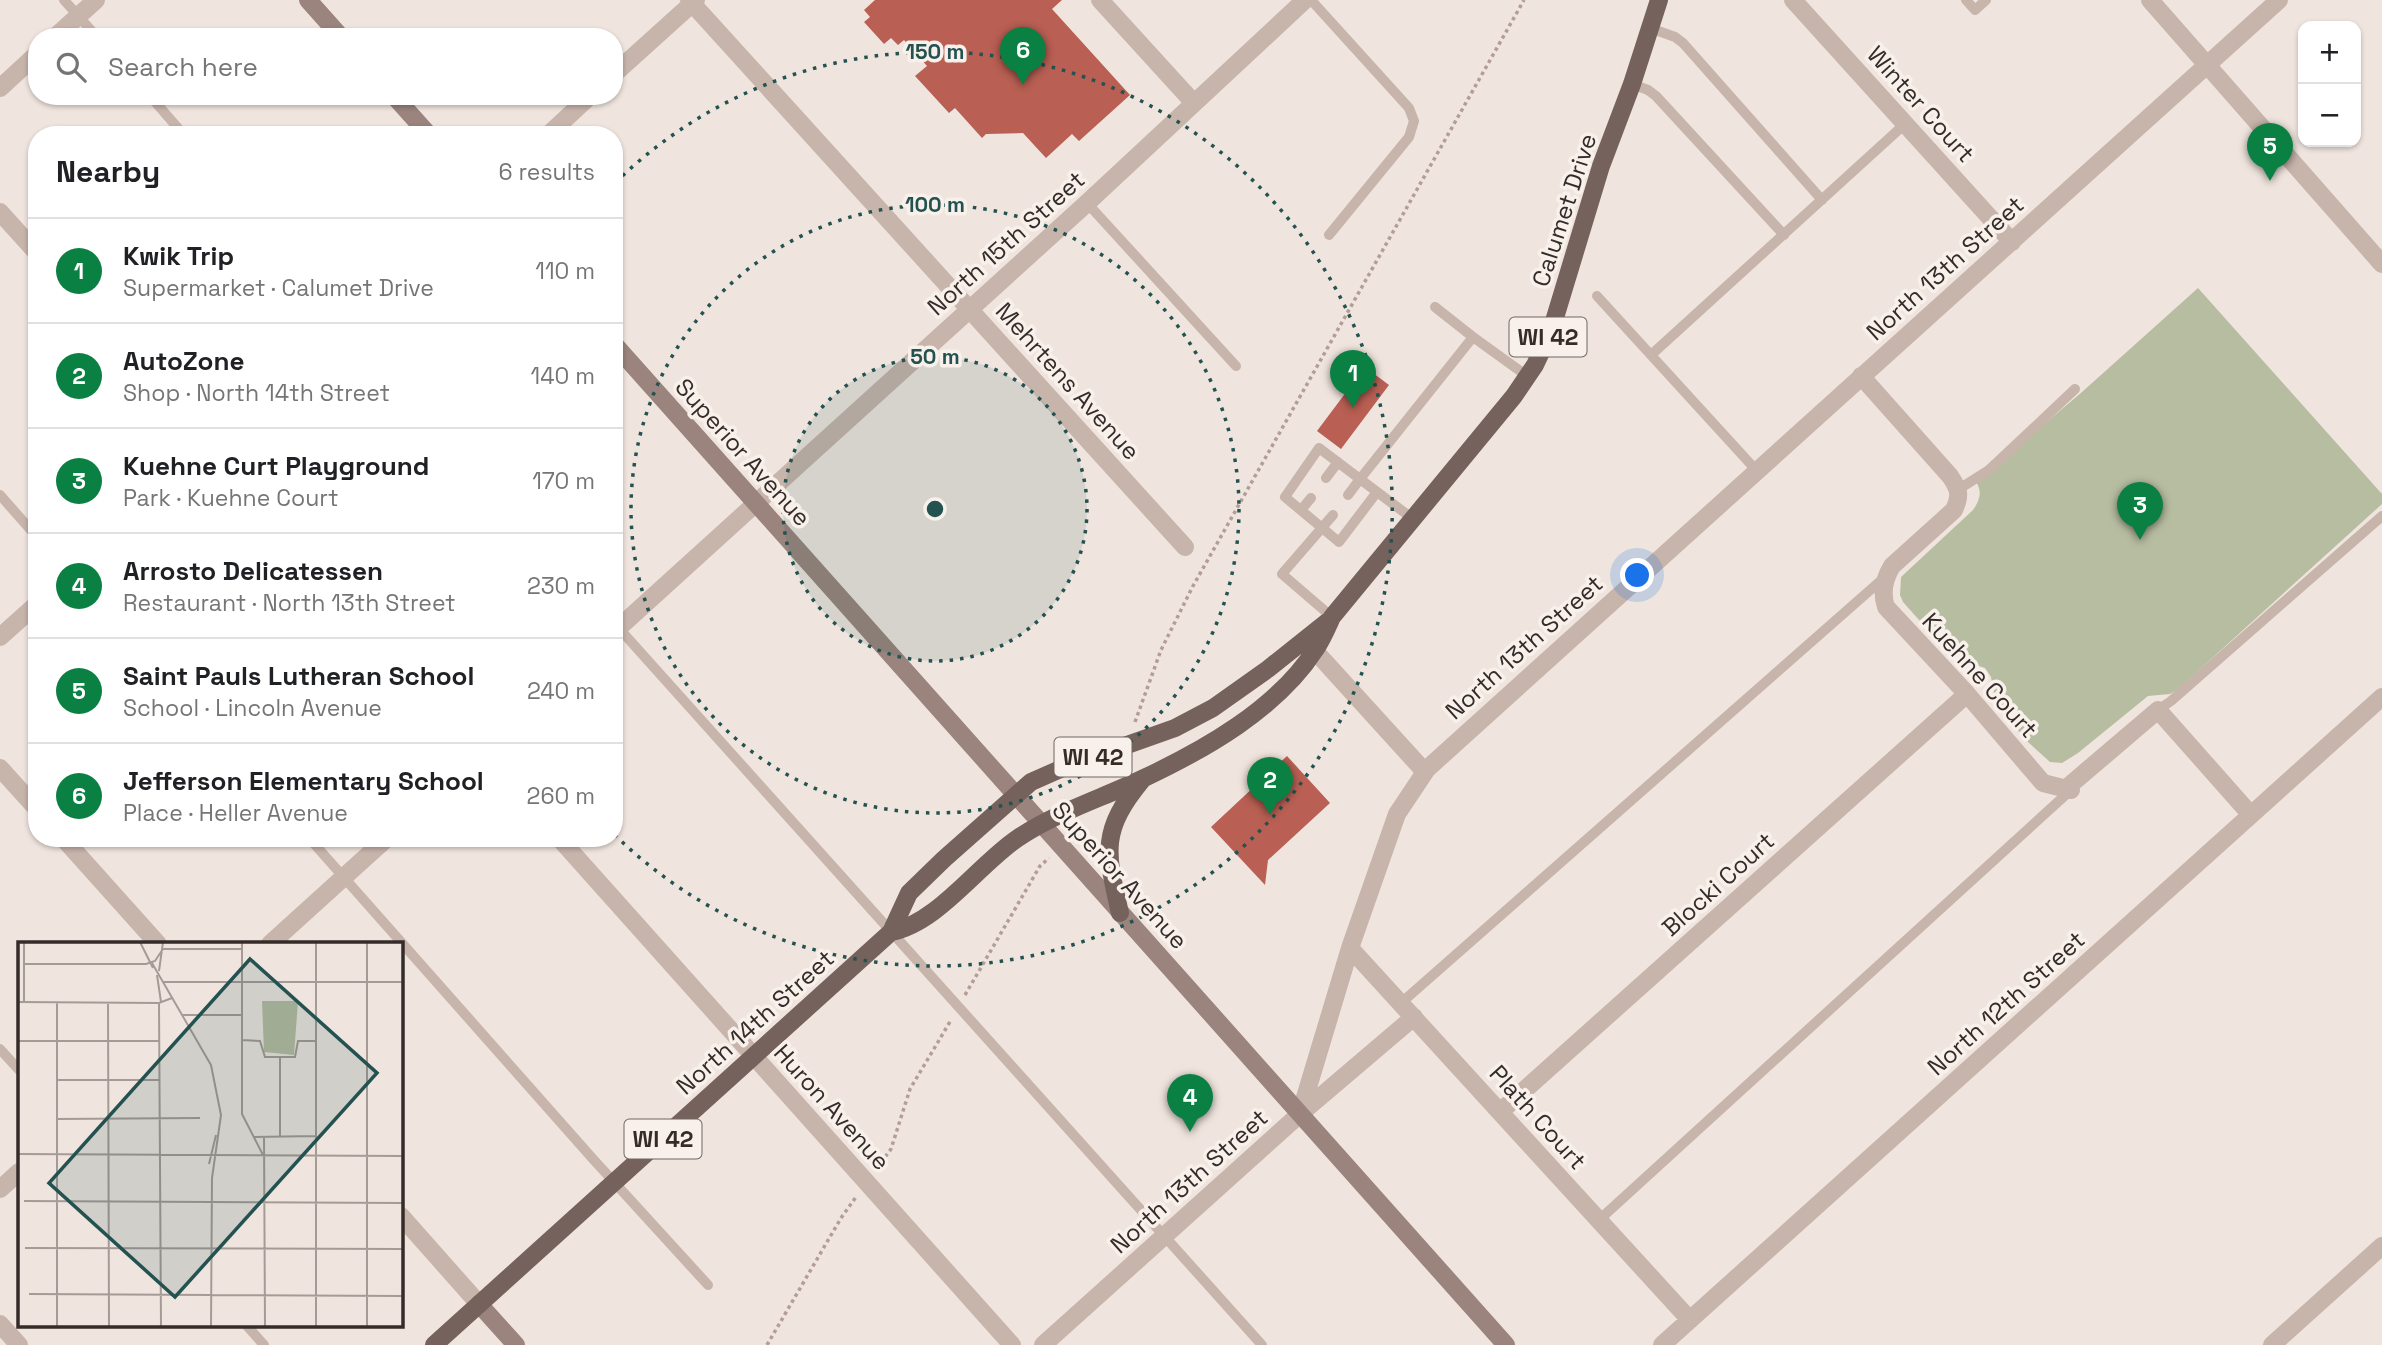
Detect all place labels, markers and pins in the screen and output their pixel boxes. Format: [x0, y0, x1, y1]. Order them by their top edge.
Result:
pin: 6 [1000, 27, 1046, 85]
pin: 5 [2247, 123, 2293, 181]
pin: 1 [1330, 350, 1376, 408]
pin: 3 [2117, 482, 2163, 540]
centre of rings [923, 497, 947, 521]
pin: 2 [1247, 757, 1293, 815]
pin: 4 [1167, 1074, 1213, 1132]

